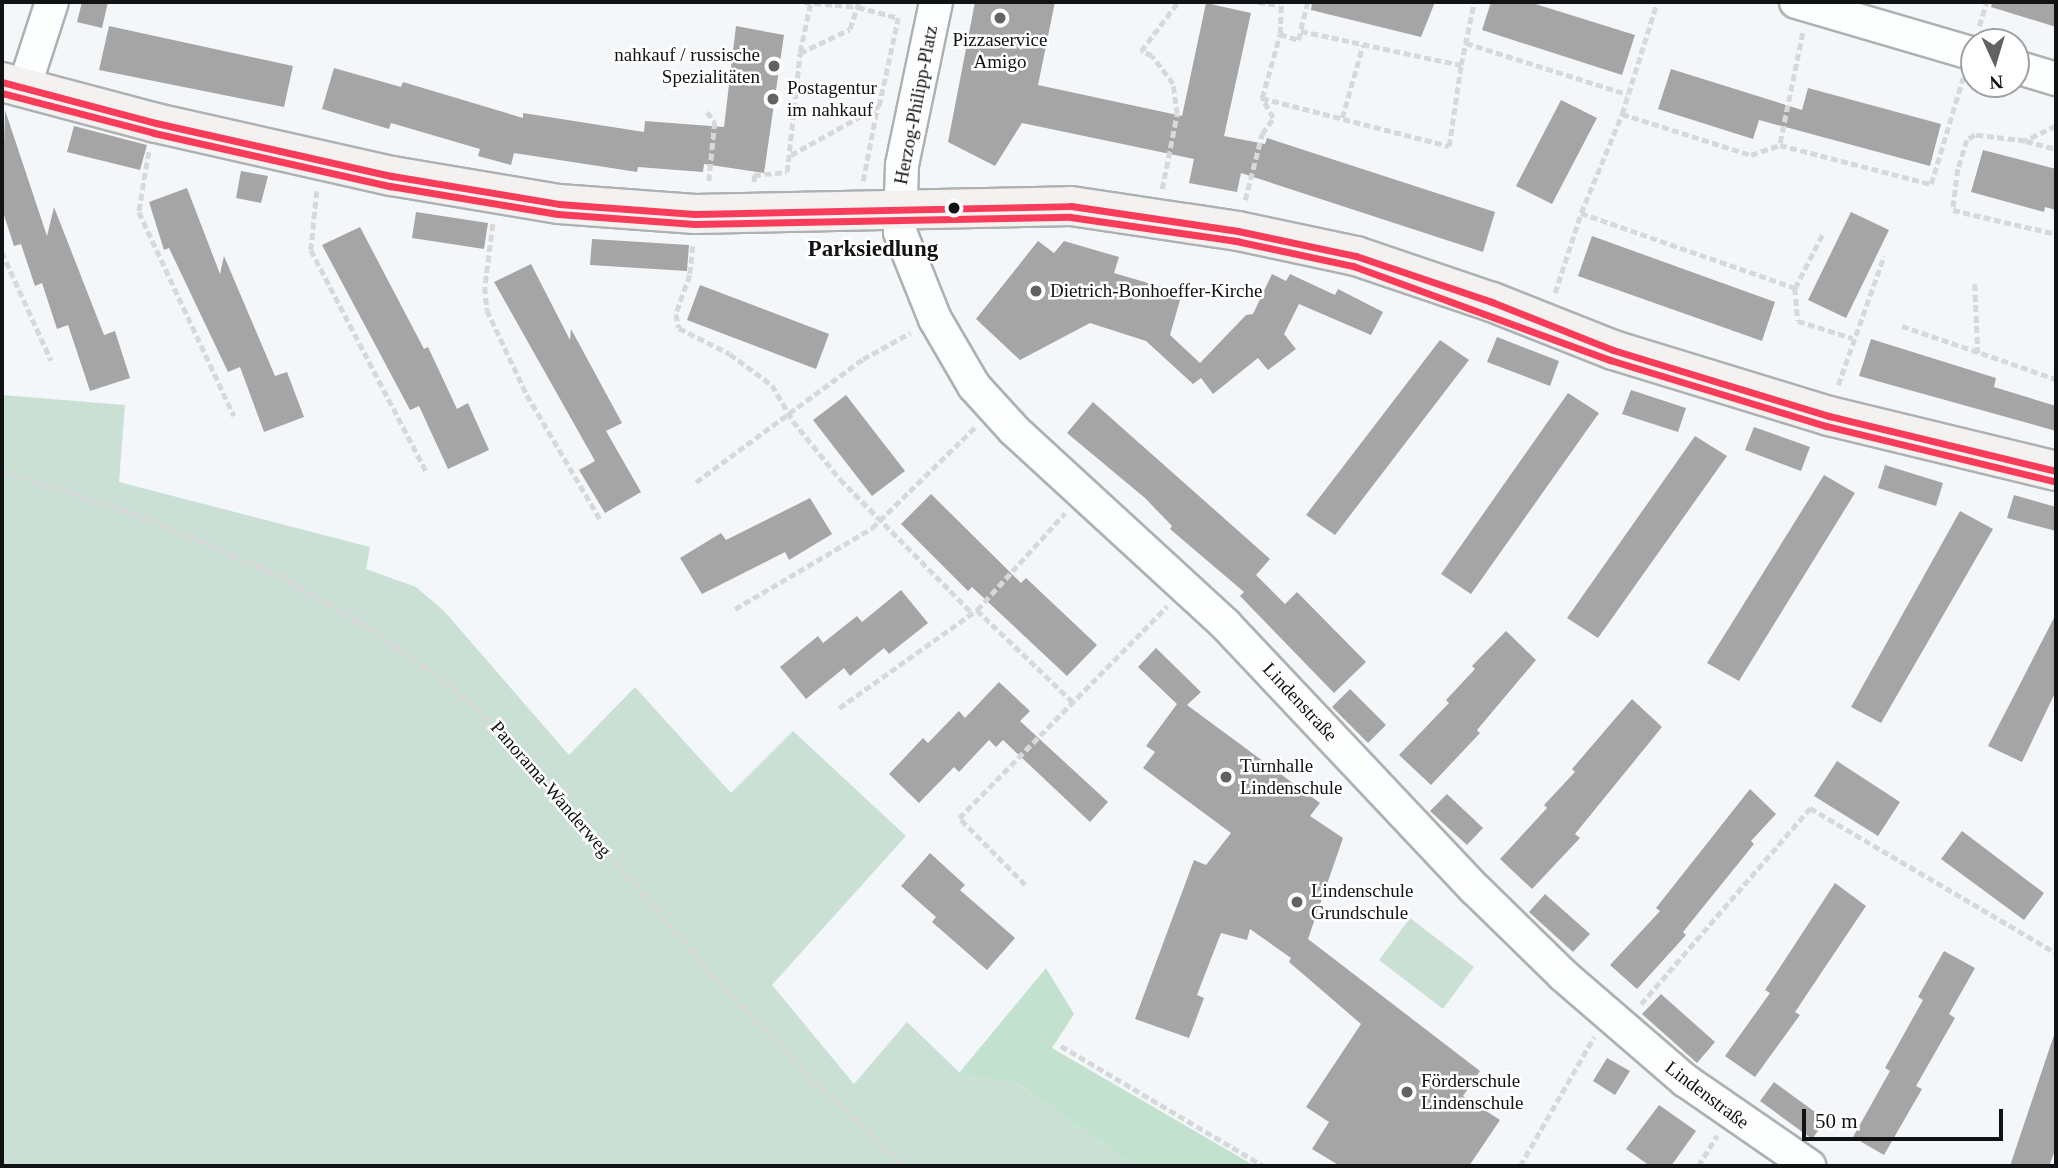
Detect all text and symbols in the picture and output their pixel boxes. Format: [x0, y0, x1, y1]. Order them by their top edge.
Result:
marker: Pizzaservice Amigo [992, 10, 1008, 26]
street label: Herzog-Philipp-Platz [889, 24, 943, 186]
north arrow [1960, 28, 2030, 98]
place label: Pizzaservice Amigo [953, 29, 1047, 73]
place label: nahkauf / russische Spezialitäten [614, 44, 760, 88]
marker: nahkauf / russische Spezialitäten [766, 58, 782, 74]
text: N [1989, 71, 2004, 93]
place label: Postagentur im nahkauf [787, 77, 877, 121]
marker: Postagentur im nahkauf [765, 91, 781, 107]
unlabelled marker [947, 201, 961, 215]
district label: Parksiedlung [808, 235, 938, 263]
place label: Dietrich-Bonhoeffer-Kirche [1050, 280, 1262, 302]
marker: Dietrich-Bonhoeffer-Kirche [1028, 283, 1044, 299]
street label: Lindenstraße [1258, 658, 1342, 746]
street label: Panorama-Wanderweg [486, 716, 616, 862]
place label: Turnhalle Lindenschule [1240, 755, 1342, 799]
marker: Turnhalle Lindenschule [1218, 769, 1234, 785]
place label: Lindenschule Grundschule [1311, 880, 1413, 924]
marker: Lindenschule Grundschule [1289, 894, 1305, 910]
street label: Lindenstraße [1661, 1056, 1753, 1134]
place label: Förderschule Lindenschule [1421, 1070, 1523, 1114]
marker: Förderschule Lindenschule [1399, 1084, 1415, 1100]
scale bar [1806, 1094, 2007, 1138]
text: 50 m [1815, 1109, 1858, 1133]

